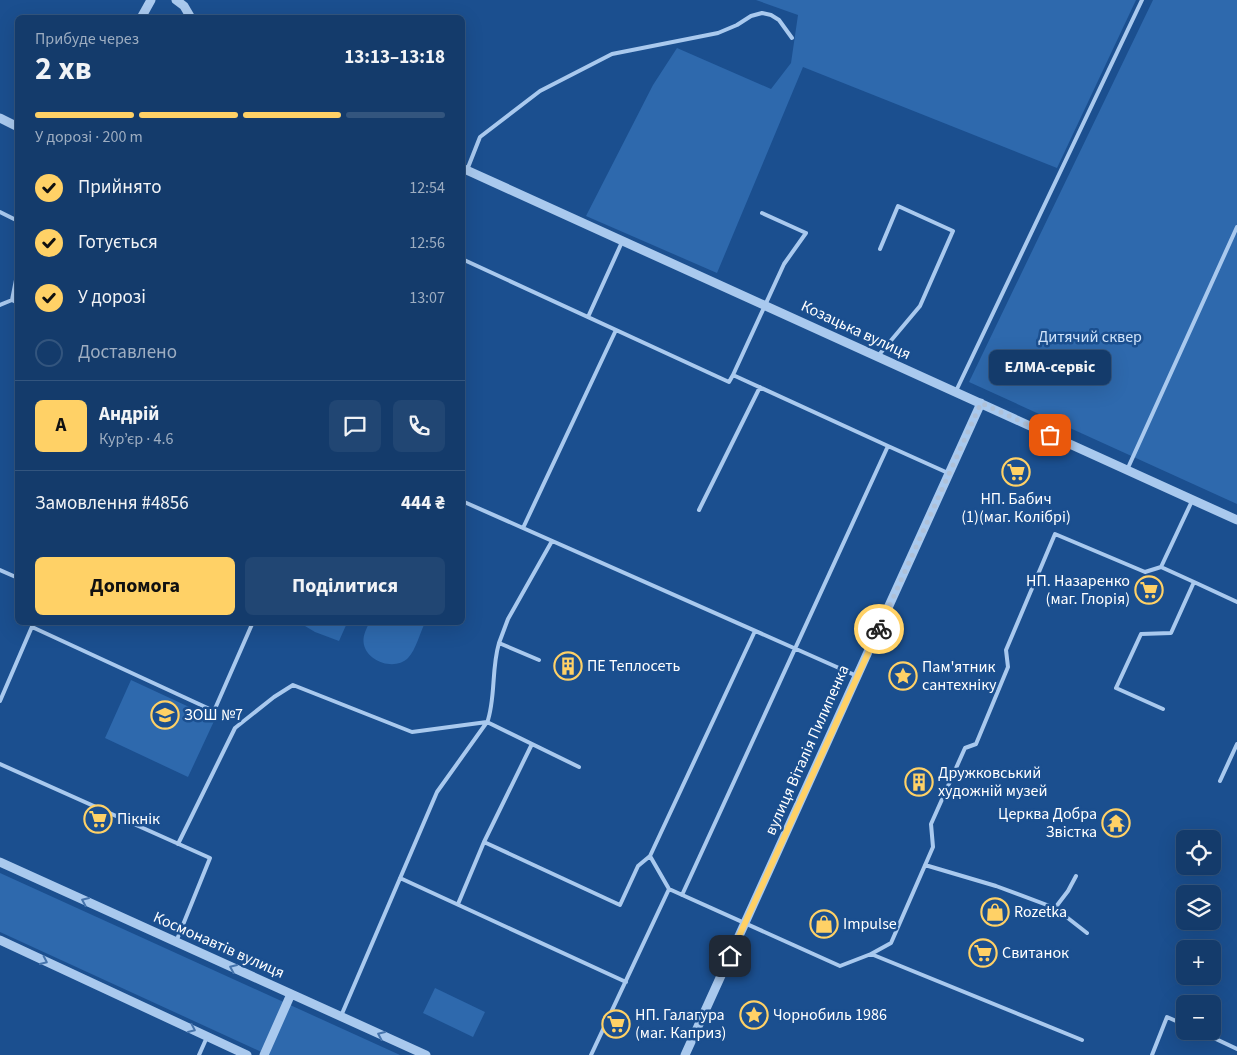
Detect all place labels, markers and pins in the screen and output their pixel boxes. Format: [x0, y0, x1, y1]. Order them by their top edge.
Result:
callout: ЕЛМА-сервіс [989, 350, 1111, 385]
pin [1029, 414, 1071, 456]
supermarket icon: НП. Бабич (1)(маг. Колібрі) [1001, 457, 1031, 487]
place label: НП. Бабич (1)(маг. Колібрі) [961, 488, 1071, 528]
place label: НП. Назаренко (маг. Глорія) [1026, 570, 1130, 610]
supermarket icon: НП. Назаренко (маг. Глорія) [1134, 575, 1164, 605]
building icon: ПЕ Теплосеть [553, 651, 583, 681]
place label: ПЕ Теплосеть [587, 655, 681, 677]
place label: Пам'ятник сантехніку [922, 656, 997, 696]
place icon: Пам'ятник сантехніку [888, 661, 918, 691]
school or university icon: ЗОШ №7 [150, 700, 180, 730]
place label: ЗОШ №7 [184, 704, 243, 726]
place label: Дружковський художній музей [938, 762, 1048, 802]
building icon: Дружковський художній музей [904, 767, 934, 797]
place label: Церква Добра Звістка [998, 803, 1097, 843]
supermarket icon: Пікнік [83, 804, 113, 834]
place label: Пікнік [117, 808, 160, 830]
temple icon: Церква Добра Звістка [1101, 808, 1131, 838]
shop icon: Rozetka [980, 897, 1010, 927]
place label: Rozetka [1014, 901, 1067, 923]
shop icon: Impulse [809, 909, 839, 939]
place label: Impulse [843, 913, 897, 935]
pin [709, 935, 751, 977]
supermarket icon: Свитанок [968, 938, 998, 968]
place label: Свитанок [1002, 942, 1069, 964]
place icon: Чорнобиль 1986 [739, 1000, 769, 1030]
place label: НП. Галагура (маг. Каприз) [635, 1004, 726, 1044]
place label: Чорнобиль 1986 [773, 1004, 887, 1026]
supermarket icon: НП. Галагура (маг. Каприз) [601, 1009, 631, 1039]

